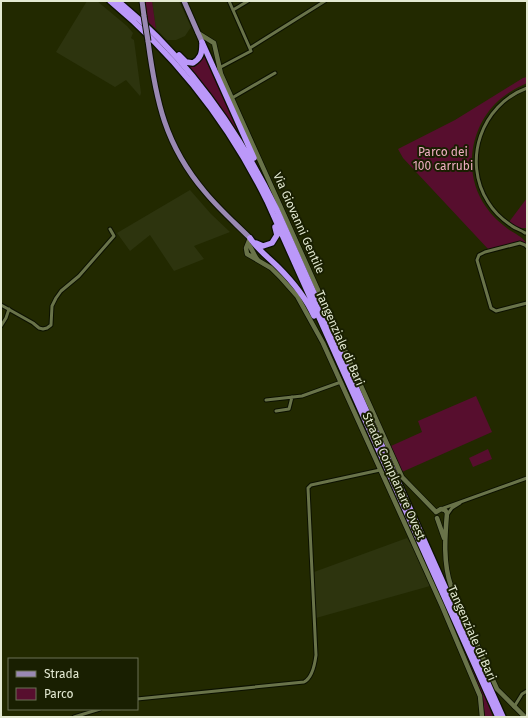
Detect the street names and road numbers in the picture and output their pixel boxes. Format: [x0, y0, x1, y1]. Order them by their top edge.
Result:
street label: Via Giovanni Gentile [270, 170, 328, 276]
street label: Tangenziale di Bari [313, 288, 367, 388]
street label: Strada Complanare Ovest [360, 410, 429, 542]
street label: Tangenziale di Bari [445, 583, 499, 683]

